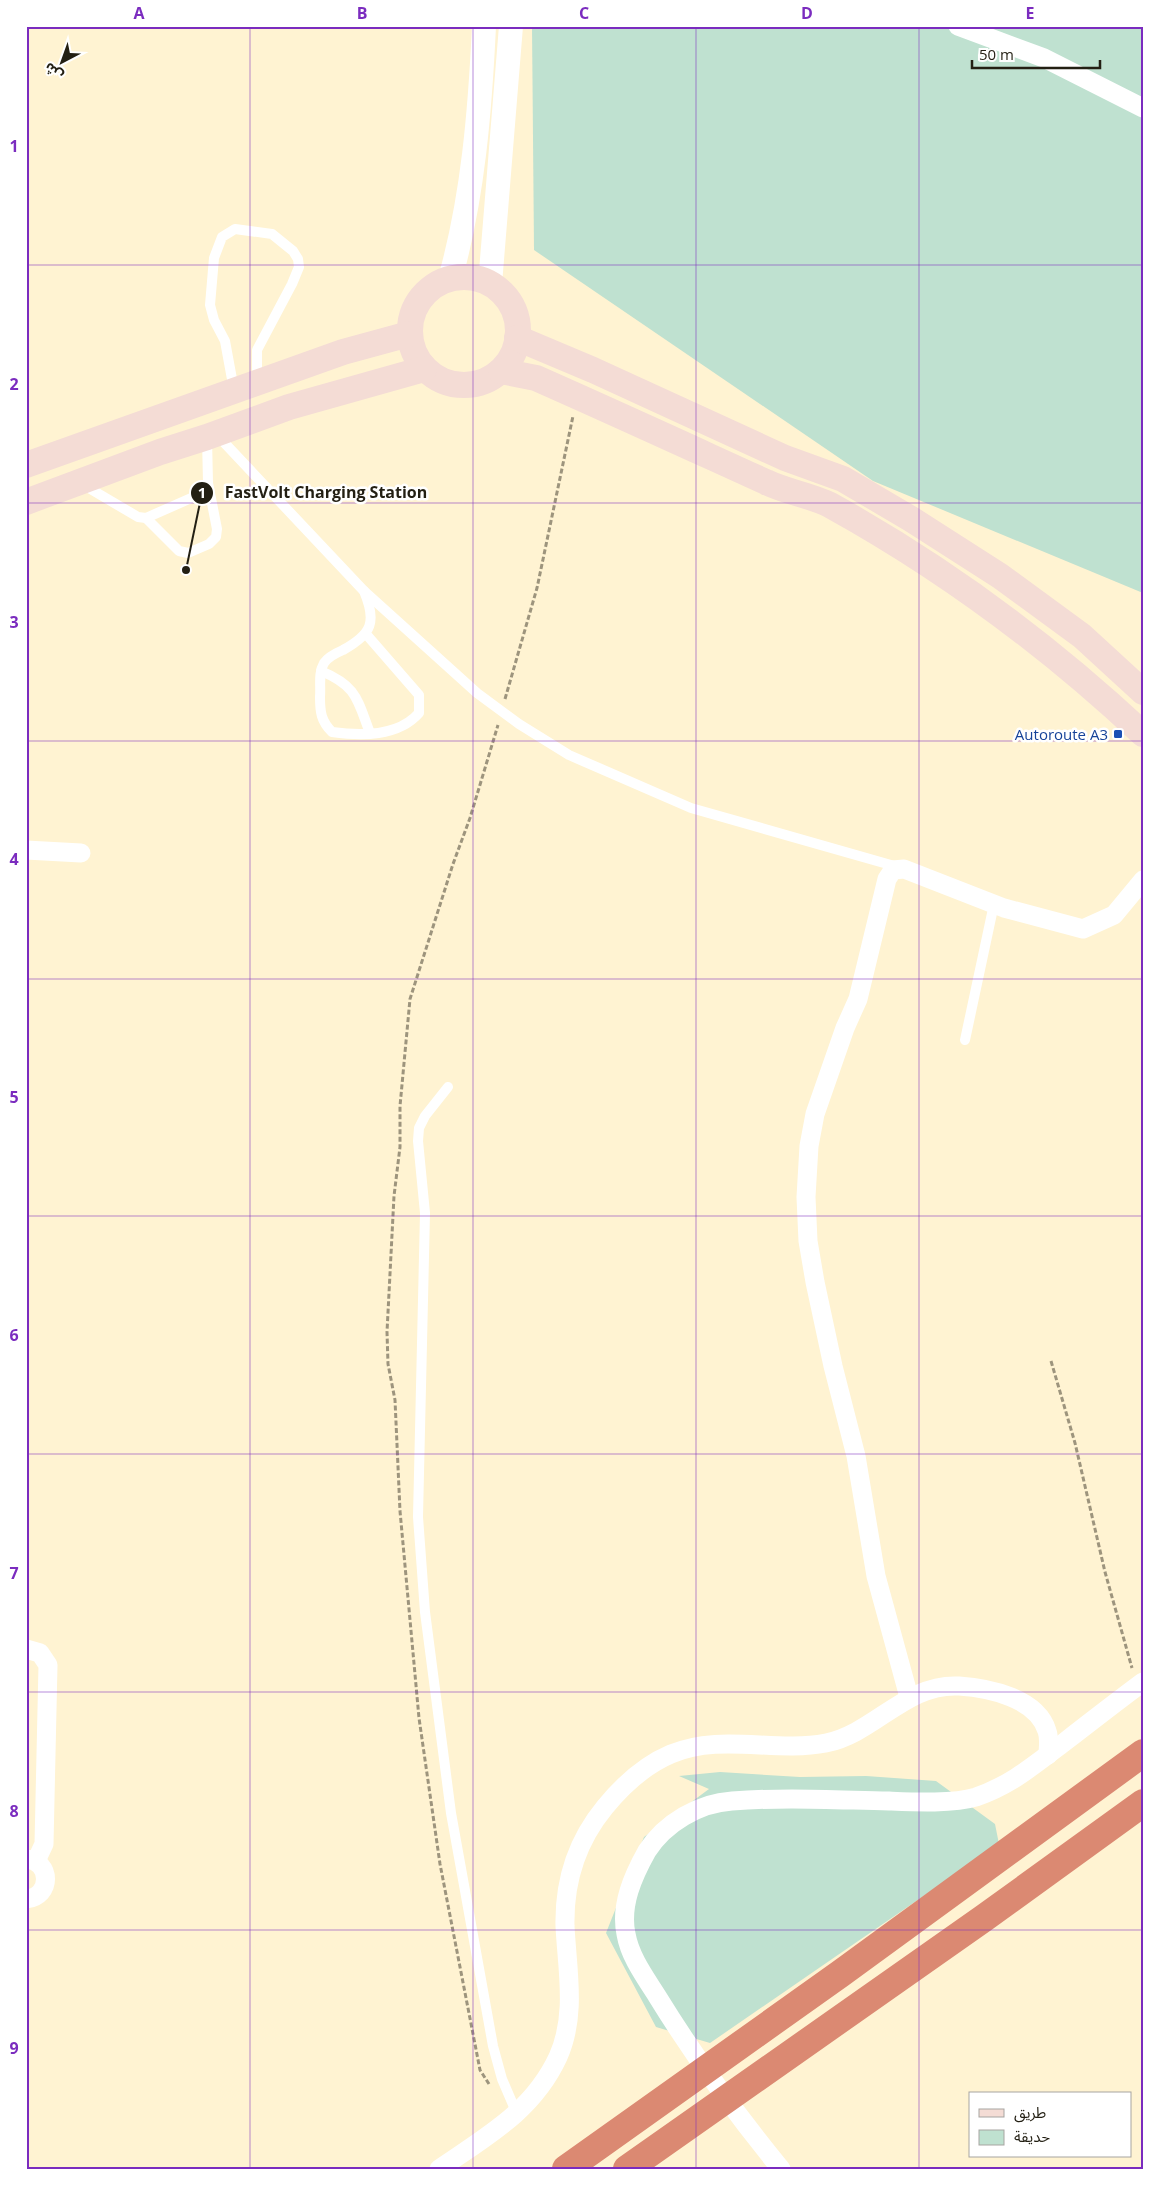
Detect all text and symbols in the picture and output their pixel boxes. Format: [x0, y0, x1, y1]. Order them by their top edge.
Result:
text: A [133, 2, 145, 24]
text: B [357, 2, 367, 24]
text: C [579, 2, 589, 24]
text: D [801, 2, 813, 24]
text: E [1026, 2, 1035, 24]
north arrow [38, 38, 88, 88]
scale bar [972, 38, 1099, 70]
text: 50 m [979, 44, 1014, 64]
text: ش [40, 59, 67, 86]
text: 1 [9, 135, 19, 157]
text: 2 [9, 373, 19, 395]
callout: FastVolt Charging Station [190, 477, 438, 508]
text: FastVolt Charging Station [225, 481, 427, 503]
text: 1 [198, 482, 206, 502]
text: 3 [9, 611, 19, 633]
place label: Autoroute A3 [1015, 724, 1108, 744]
marker: Autoroute A3 [1112, 728, 1124, 740]
text: 4 [9, 848, 19, 870]
text: 5 [9, 1086, 19, 1108]
text: 6 [9, 1324, 19, 1346]
text: 7 [9, 1562, 19, 1584]
text: 8 [9, 1800, 19, 1822]
text: 9 [9, 2037, 19, 2059]
legend [969, 2092, 1132, 2158]
text: طريق [1014, 2102, 1046, 2123]
text: حديقة [1014, 2126, 1050, 2146]

